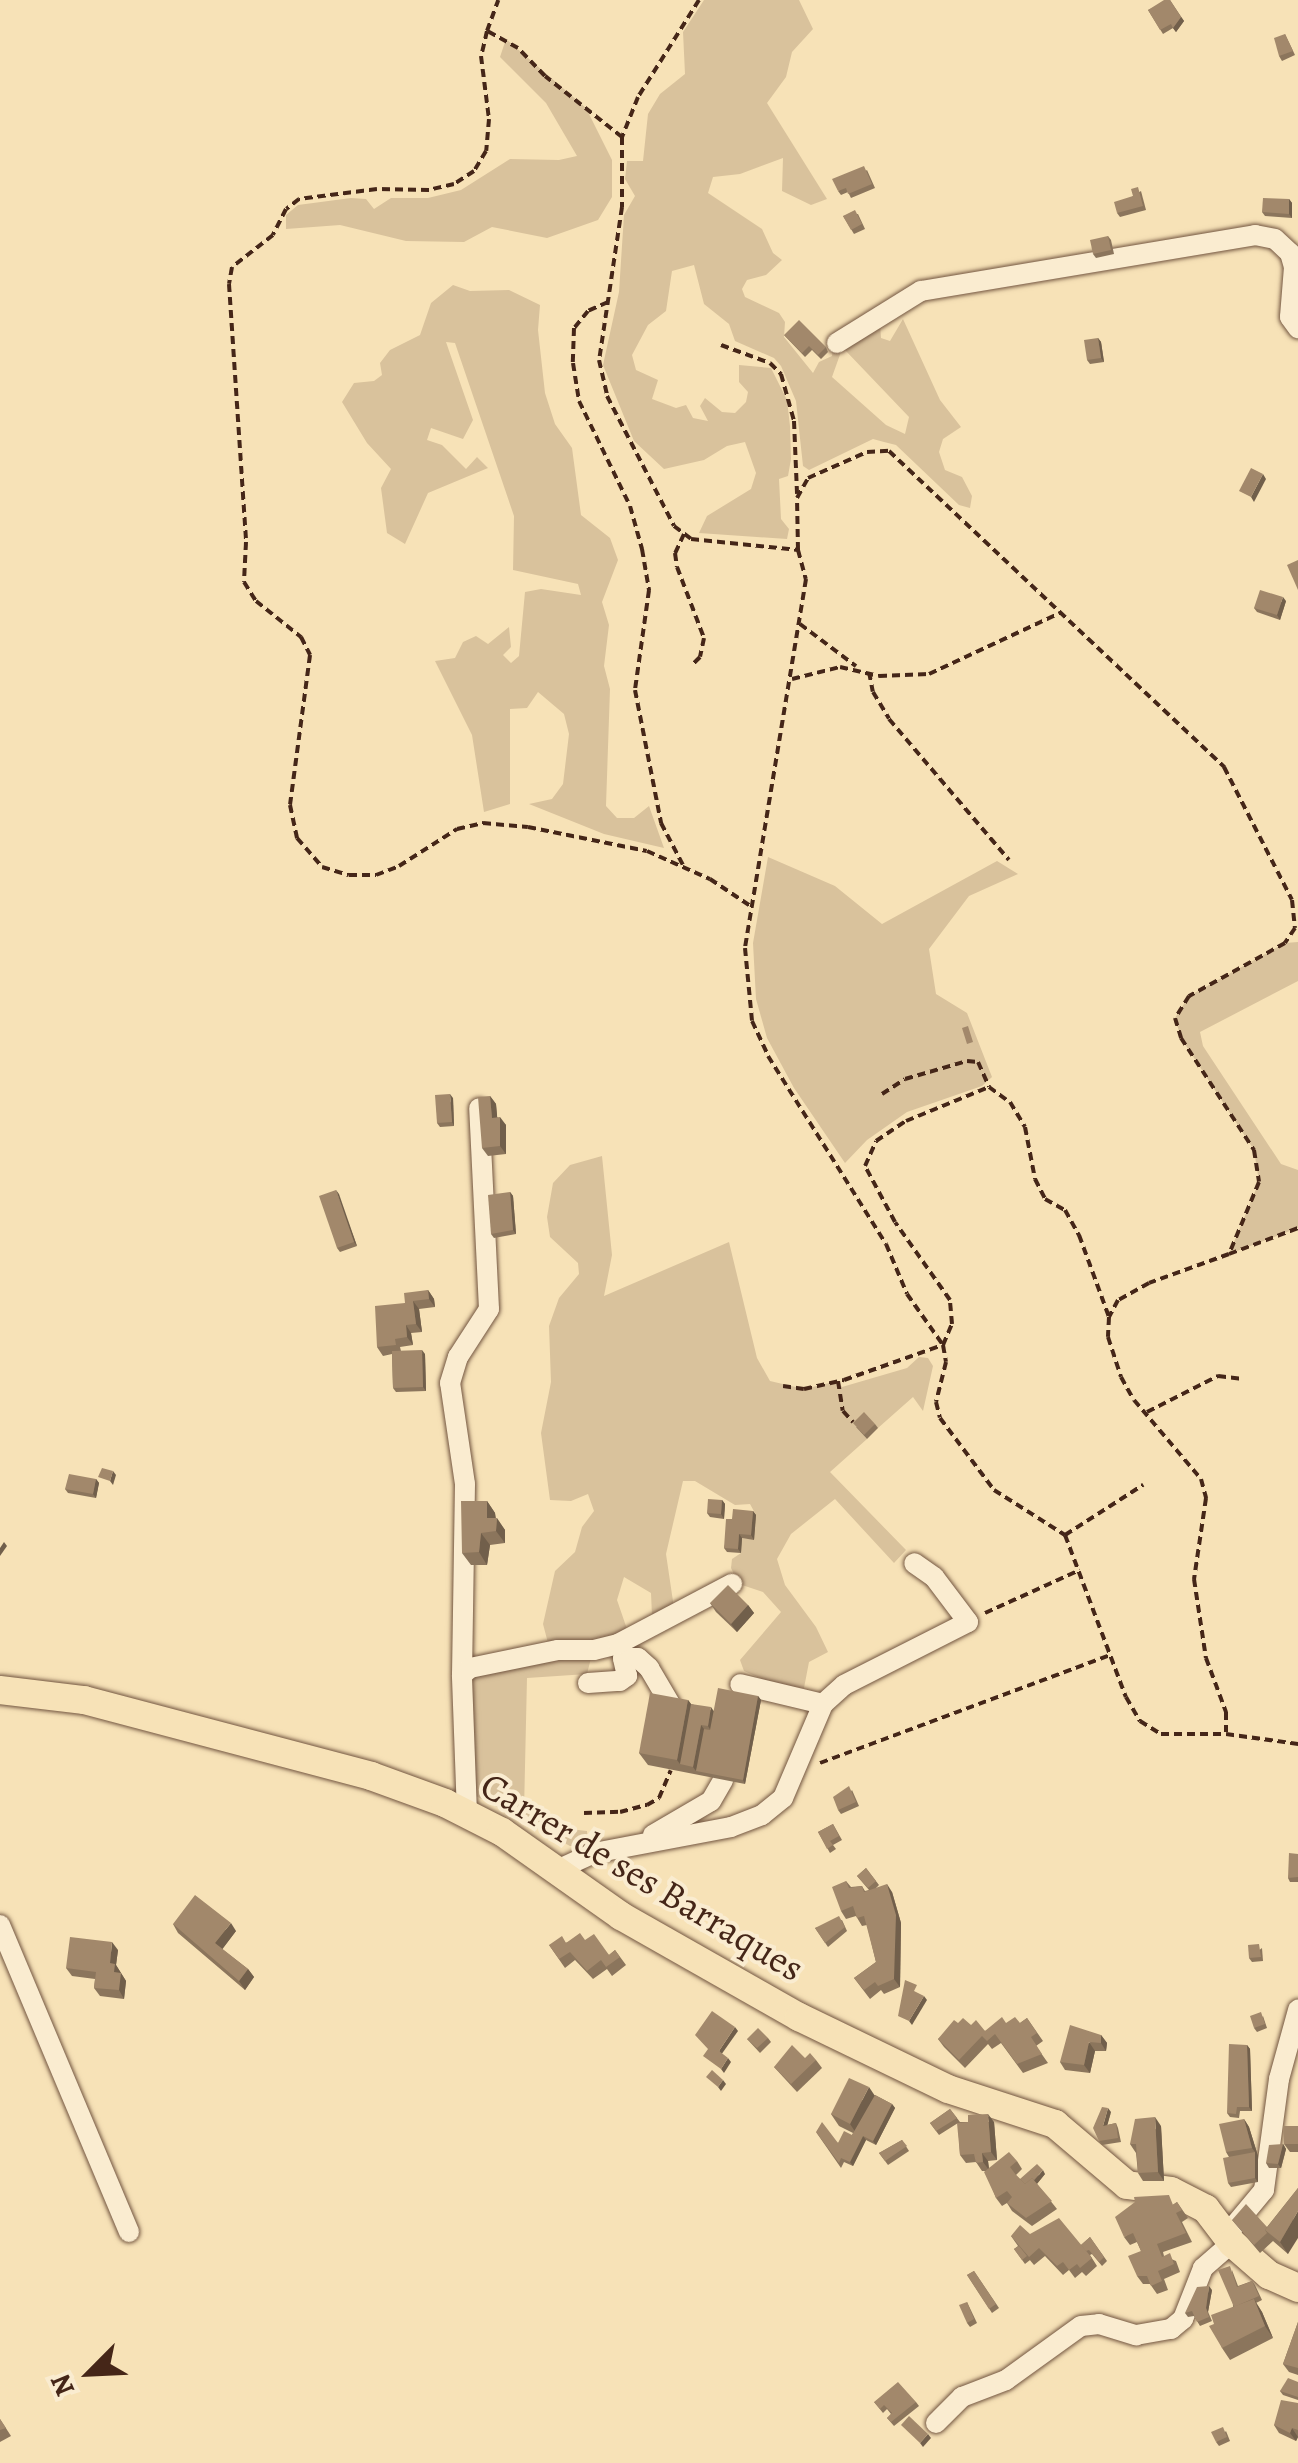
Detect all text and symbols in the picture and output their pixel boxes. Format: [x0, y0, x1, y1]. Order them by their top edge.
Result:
street label: Carrer de ses Barraques [472, 1763, 812, 1991]
north arrow [40, 2323, 140, 2423]
text: N [41, 2368, 84, 2402]

